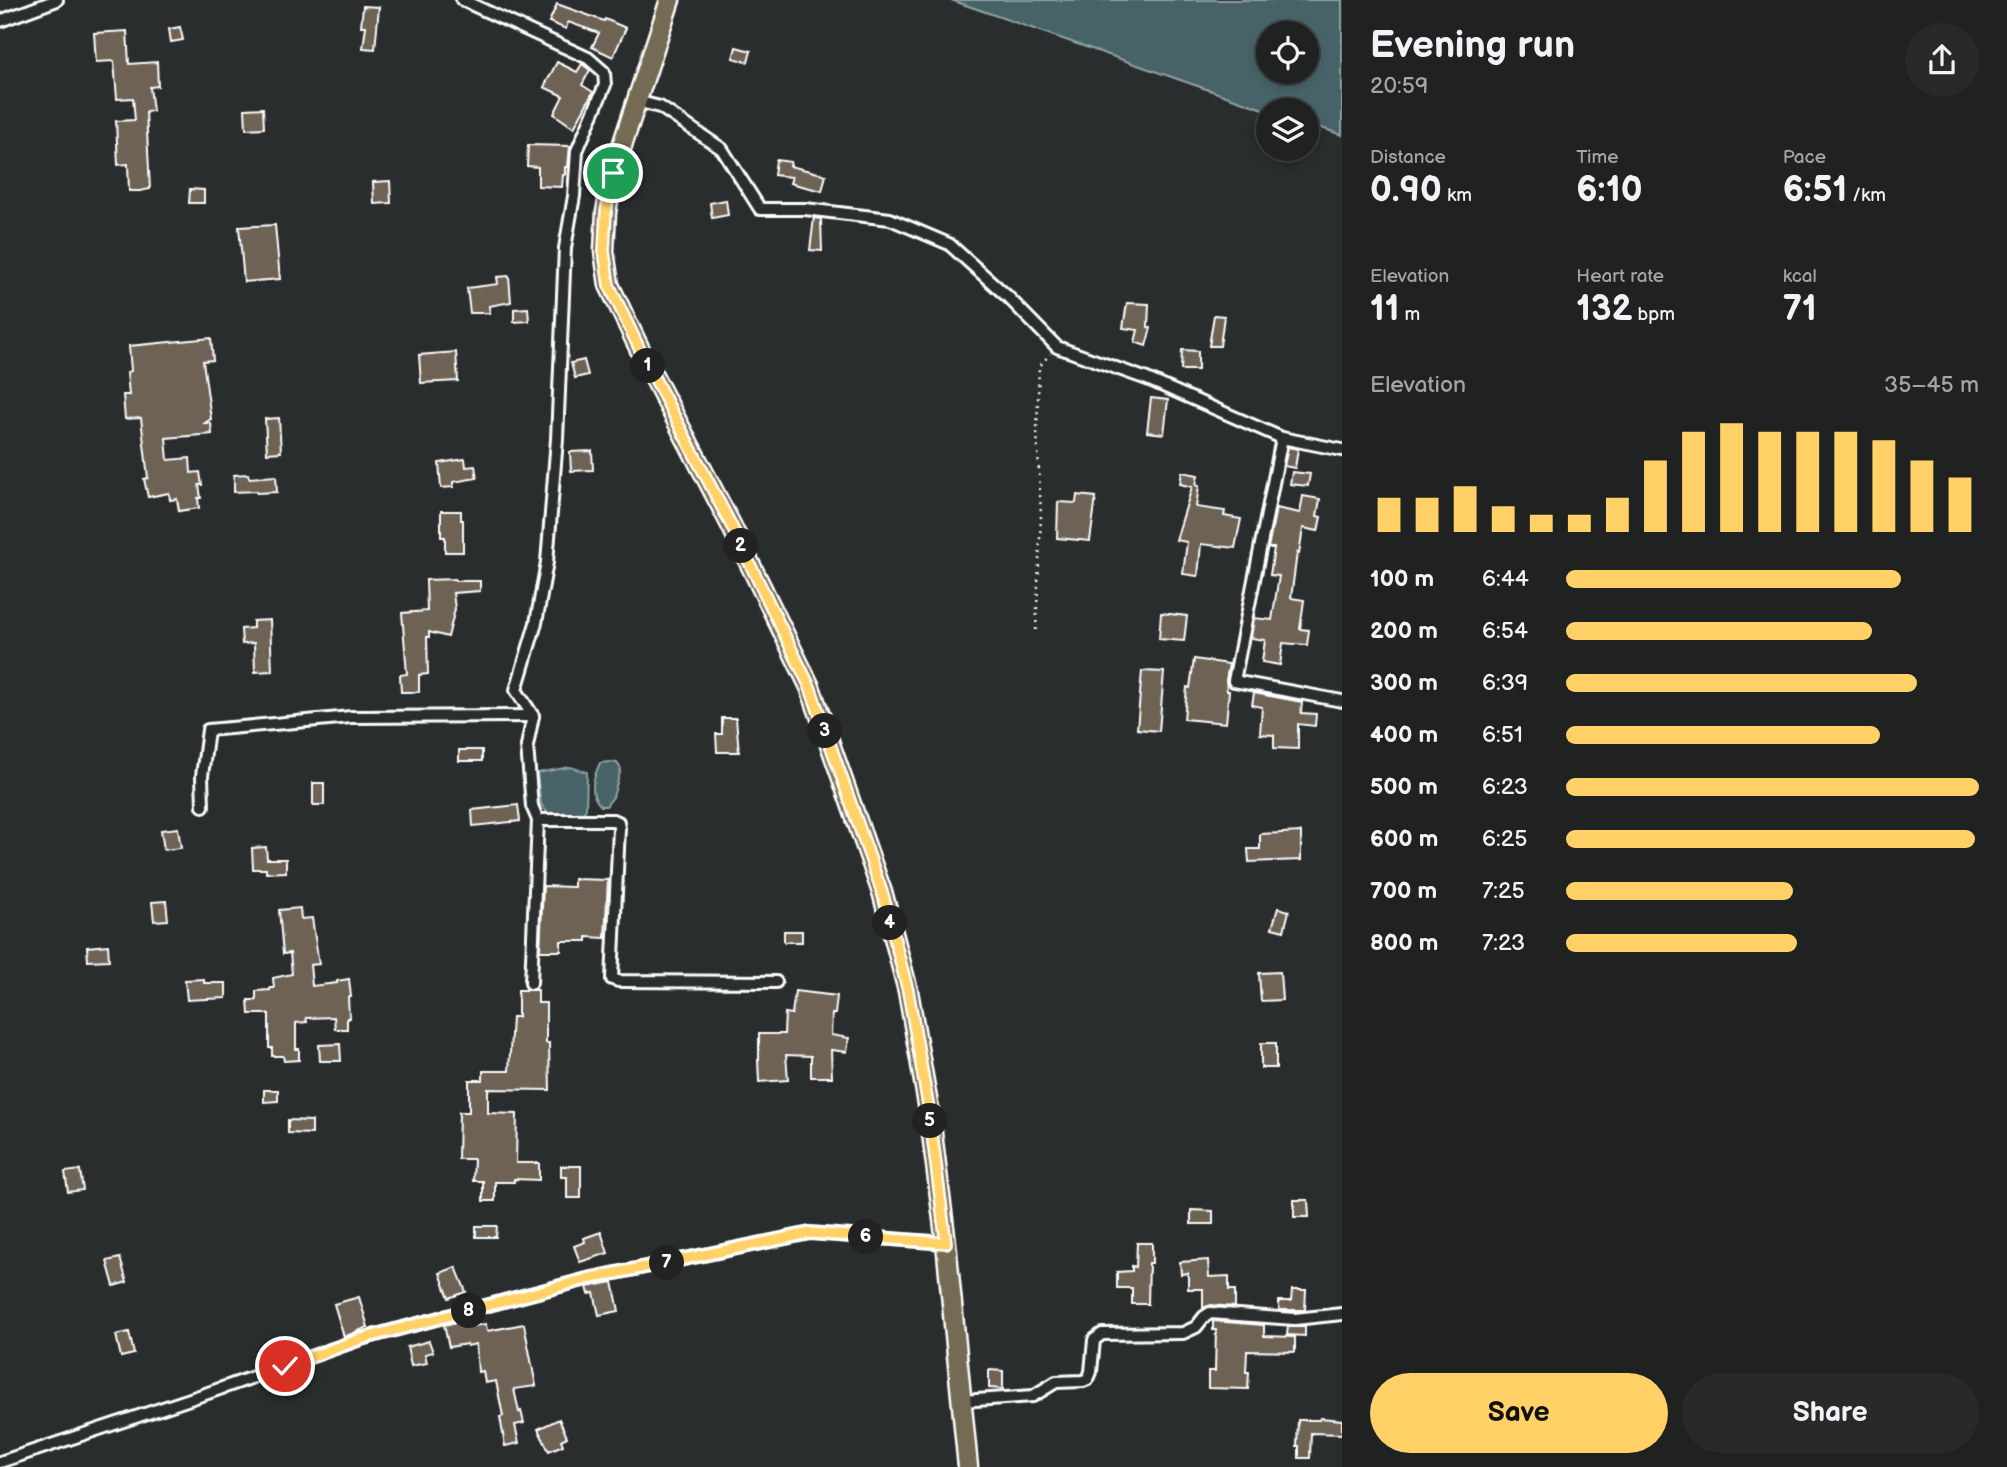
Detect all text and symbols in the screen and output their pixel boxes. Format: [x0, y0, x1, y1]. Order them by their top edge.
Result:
map controls [1256, 21, 1319, 161]
button: locate [1256, 21, 1319, 84]
text: Evening run [1370, 23, 1575, 68]
button: share [1905, 23, 1979, 97]
text: 20:59 [1370, 72, 1428, 100]
button: layers [1256, 98, 1319, 161]
pin [583, 143, 643, 203]
text: Distance [1370, 146, 1446, 169]
text: Time [1576, 146, 1618, 169]
text: Pace [1783, 146, 1826, 169]
icon: arrive [594, 154, 632, 192]
text: 0.90 [1370, 169, 1442, 212]
text: 6:10 [1576, 169, 1642, 212]
text: 6:51 [1783, 169, 1847, 212]
text: km [1442, 184, 1472, 207]
text: /km [1847, 184, 1886, 207]
text: Elevation [1370, 265, 1449, 288]
text: Heart rate [1576, 265, 1664, 288]
text: kcal [1783, 265, 1817, 288]
text: 11 [1370, 288, 1399, 331]
text: 132 [1576, 288, 1632, 331]
text: 71 [1783, 288, 1817, 331]
text: m [1399, 303, 1420, 326]
text: bpm [1632, 303, 1675, 326]
pin: 1 [630, 348, 666, 384]
text: 1 [644, 354, 652, 377]
text: Elevation [1370, 371, 1466, 399]
text: 35–45 m [1884, 371, 1979, 399]
pin: 2 [724, 528, 758, 564]
text: 2 [735, 534, 746, 557]
text: 100 m [1370, 565, 1434, 593]
text: 6:44 [1482, 565, 1529, 593]
text: 200 m [1370, 617, 1438, 645]
text: 6:54 [1482, 617, 1528, 645]
text: 300 m [1370, 669, 1438, 697]
text: 6:39 [1482, 669, 1528, 697]
pin: 3 [808, 714, 842, 748]
text: 3 [819, 719, 830, 742]
text: 400 m [1370, 721, 1438, 749]
text: 6:51 [1482, 721, 1523, 749]
text: 500 m [1370, 773, 1438, 801]
text: 6:23 [1482, 773, 1528, 801]
text: 600 m [1370, 825, 1438, 853]
text: 6:25 [1482, 825, 1527, 853]
text: 700 m [1370, 877, 1437, 905]
text: 7:25 [1482, 877, 1525, 905]
pin: 4 [872, 906, 908, 940]
text: 4 [884, 911, 895, 934]
text: 800 m [1370, 929, 1438, 957]
text: 7:23 [1482, 929, 1525, 957]
pin: 5 [912, 1104, 948, 1138]
text: 5 [924, 1109, 935, 1132]
pin: 6 [848, 1220, 884, 1254]
text: 6 [860, 1225, 871, 1248]
pin: 7 [650, 1246, 684, 1280]
text: 7 [661, 1251, 672, 1274]
pin: 8 [452, 1294, 486, 1328]
text: 8 [463, 1299, 474, 1322]
pin [255, 1336, 315, 1396]
icon: check [266, 1347, 304, 1385]
button: Save [1370, 1373, 1668, 1453]
button: Share [1682, 1373, 1979, 1453]

